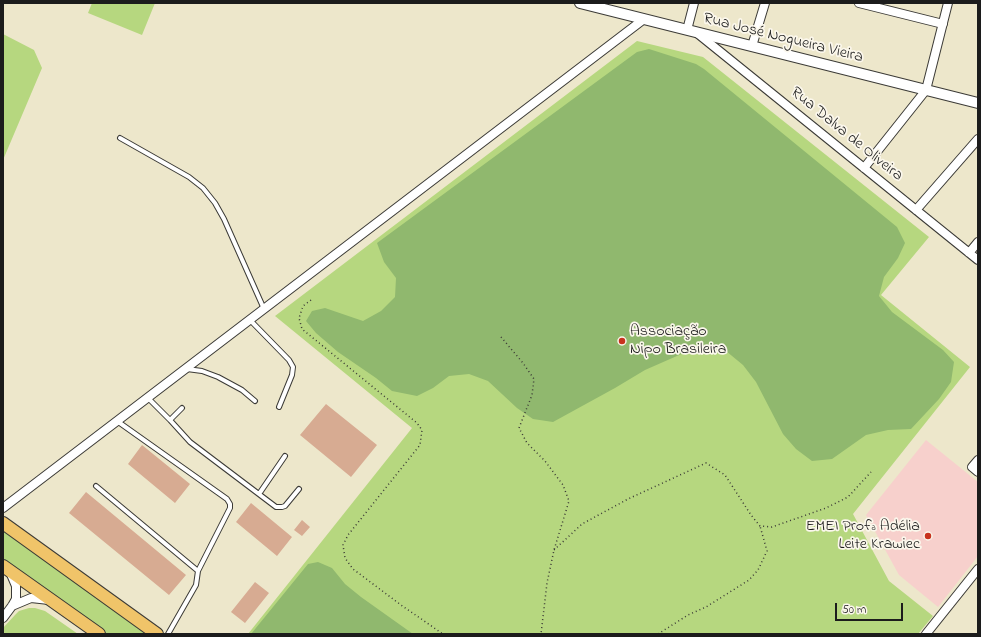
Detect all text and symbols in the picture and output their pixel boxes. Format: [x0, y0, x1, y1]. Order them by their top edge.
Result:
street label: Rua José Nogueira Vieira [701, 10, 865, 68]
street label: Rua Dalva de Oliveira [786, 84, 906, 186]
place label: Associação Nipo Brasileira [630, 322, 726, 360]
marker: Associação Nipo Brasileira [617, 336, 627, 346]
place label: EMEI Profª Adélia Leite Krawiec [806, 517, 920, 555]
marker: EMEI Profª Adélia Leite Krawiec [923, 531, 933, 541]
scale bar [837, 595, 905, 621]
text: 50 m [842, 601, 866, 619]

